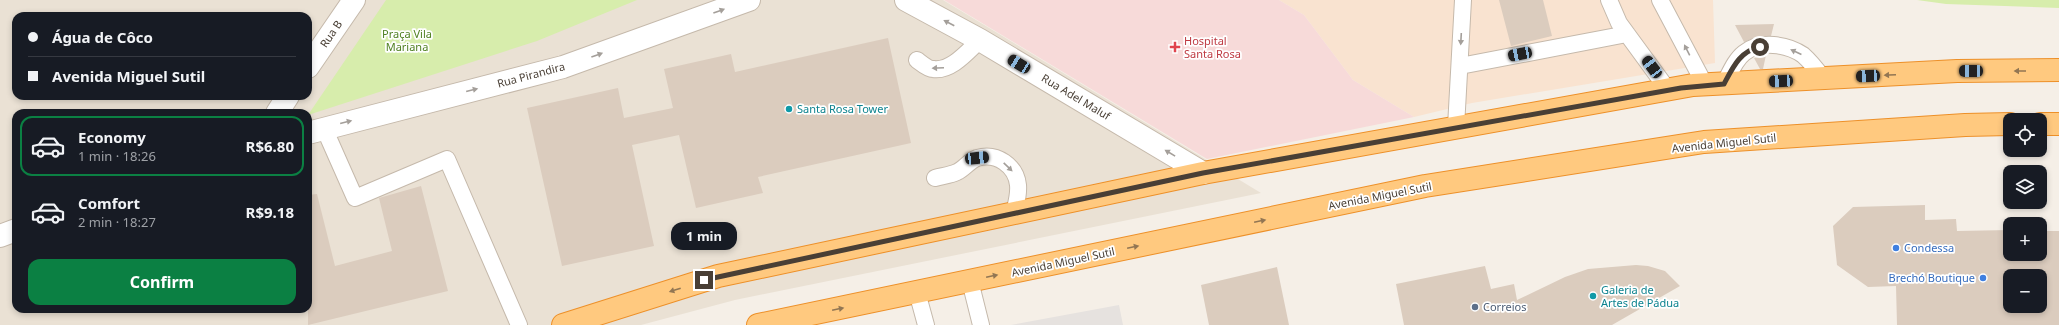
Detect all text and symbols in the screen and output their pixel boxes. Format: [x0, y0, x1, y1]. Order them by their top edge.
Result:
one-way arrow [713, 8, 725, 14]
street label: Rua B [316, 17, 345, 50]
one-way arrow [943, 20, 955, 27]
park label: Praça Vila Mariana [382, 26, 432, 54]
text: Água de Côco [52, 27, 153, 47]
place label: Hospital Santa Rosa [1184, 33, 1241, 61]
one-way arrow [1458, 33, 1464, 46]
route start [1751, 38, 1769, 56]
marker: Hospital Santa Rosa [1169, 41, 1181, 53]
one-way arrow [1683, 44, 1690, 56]
car [1507, 46, 1533, 62]
one-way arrow [1790, 49, 1801, 55]
one-way arrow [591, 52, 603, 58]
car [1006, 53, 1032, 75]
car [1640, 54, 1664, 80]
street label: Rua Pirandira [495, 58, 566, 91]
one-way arrow [932, 65, 944, 72]
car [1959, 65, 1983, 77]
text: Avenida Miguel Sutil [52, 66, 205, 86]
one-way arrow [2013, 68, 2026, 74]
car [1856, 69, 1880, 83]
street label: Rua Adel Maluf [1039, 70, 1115, 124]
one-way arrow [1884, 71, 1896, 78]
car [1769, 74, 1793, 88]
one-way arrow [466, 87, 478, 93]
place label: Santa Rosa Tower [797, 101, 888, 116]
marker: Santa Rosa Tower [784, 104, 794, 114]
map controls [2003, 113, 2047, 313]
button: locate [2003, 113, 2047, 157]
one-way arrow [340, 119, 352, 125]
text: Economy [78, 127, 146, 147]
icon: car [30, 128, 66, 164]
street label: Avenida Miguel Sutil [1671, 130, 1777, 155]
text: R$6.80 [246, 136, 294, 156]
text: 1 min · 18:26 [78, 147, 156, 165]
one-way arrow [1164, 150, 1176, 157]
car [964, 151, 990, 165]
one-way arrow [1004, 162, 1013, 171]
button: layers [2003, 165, 2047, 209]
street label: Avenida Miguel Sutil [1327, 178, 1433, 213]
text: Comfort [78, 193, 140, 213]
icon: car [30, 194, 66, 230]
text: R$9.18 [246, 202, 294, 222]
text: 2 min · 18:27 [78, 213, 156, 231]
one-way arrow [1254, 217, 1267, 223]
button: + [2003, 217, 2047, 261]
callout: 1 min [671, 222, 737, 250]
text: 1 min [686, 227, 722, 245]
place label: Condessa [1904, 240, 1954, 255]
street label: Avenida Miguel Sutil [1010, 243, 1116, 280]
marker: Condessa [1891, 243, 1901, 253]
one-way arrow [1127, 244, 1139, 250]
button: Confirm [28, 259, 296, 305]
button: − [2003, 269, 2047, 313]
place label: Brechó Boutique [1889, 270, 1975, 285]
route end [695, 271, 713, 289]
one-way arrow [986, 273, 998, 279]
marker: Brechó Boutique [1978, 273, 1988, 283]
place label: Galeria de Artes de Pádua [1601, 282, 1679, 310]
one-way arrow [669, 287, 681, 293]
marker: Galeria de Artes de Pádua [1588, 291, 1598, 301]
place label: Correios [1483, 299, 1526, 314]
marker: Correios [1470, 302, 1480, 312]
one-way arrow [831, 305, 844, 311]

